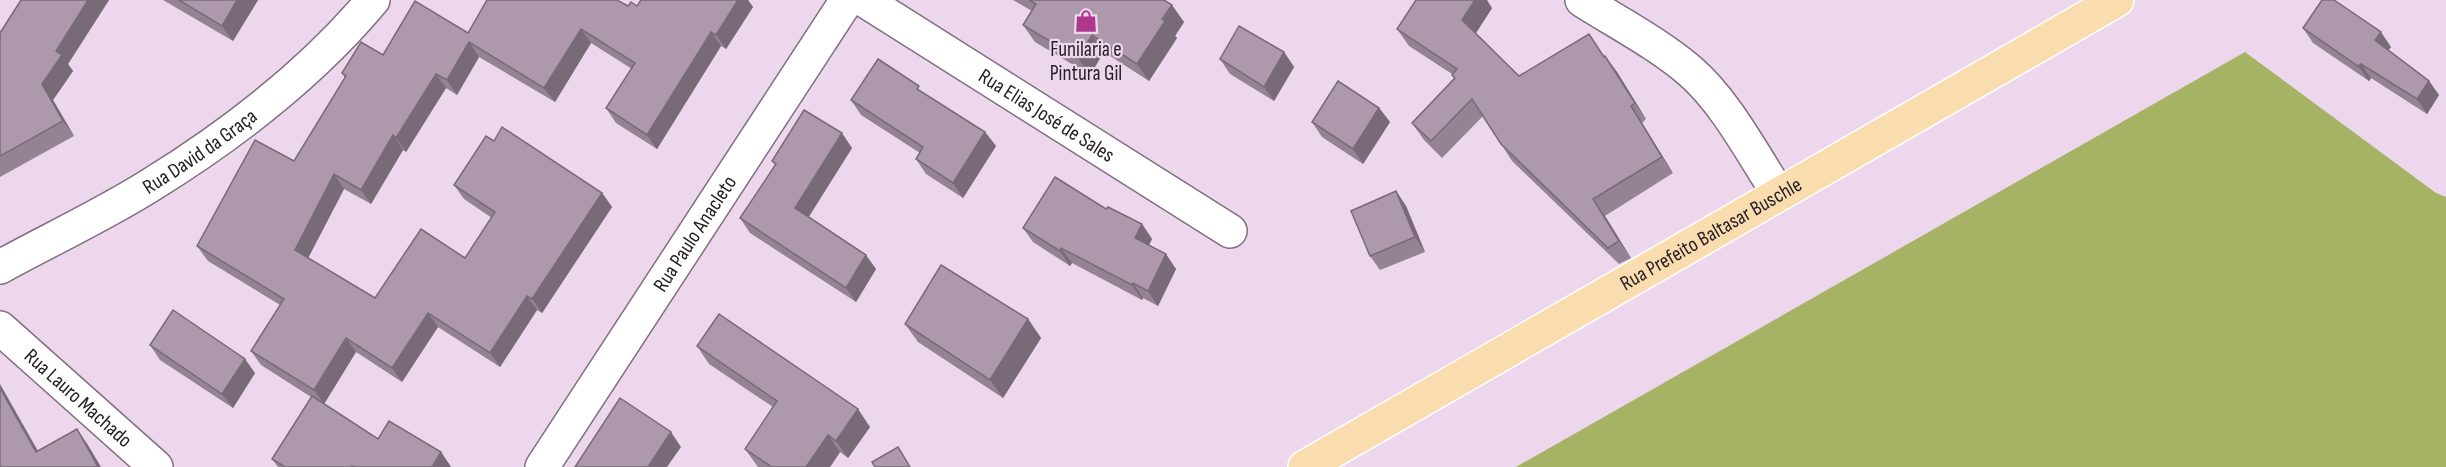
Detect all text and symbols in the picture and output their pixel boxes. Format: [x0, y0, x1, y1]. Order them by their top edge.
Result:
shop icon: Funilaria e Pintura Gil [1073, 8, 1099, 34]
place label: Funilaria e Pintura Gil [1050, 37, 1122, 86]
street label: Rua Elias José de Sales [974, 64, 1119, 168]
street label: Rua David da Graça [138, 104, 262, 200]
street label: Rua Paulo Anacleto [648, 171, 742, 296]
street label: Rua Prefeito Baltasar Buschle [1616, 172, 1806, 296]
street label: Rua Lauro Machado [19, 344, 137, 453]

